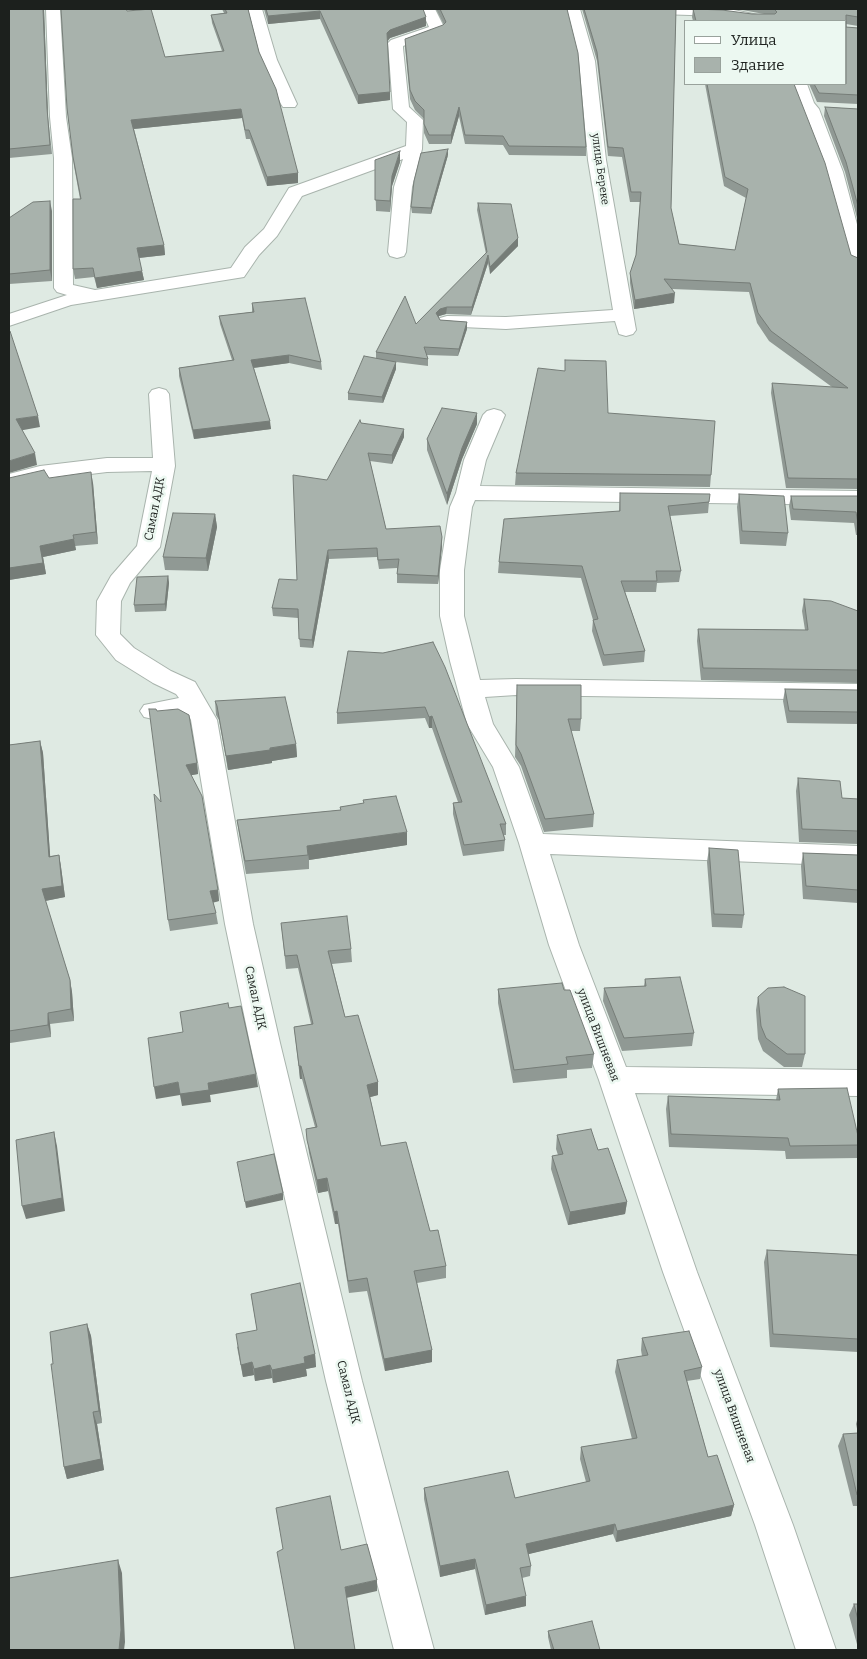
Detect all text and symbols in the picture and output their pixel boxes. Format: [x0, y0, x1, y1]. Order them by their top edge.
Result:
legend [684, 20, 847, 85]
text: Улица [731, 31, 777, 49]
text: Здание [731, 56, 785, 74]
street label: улица Береке [588, 132, 612, 206]
street label: Самал АДК [142, 476, 168, 542]
street label: Самал АДК [241, 965, 269, 1031]
street label: улица Вишневая [574, 987, 622, 1083]
street label: Самал АДК [333, 1359, 363, 1425]
street label: улица Вишневая [710, 1367, 758, 1465]

